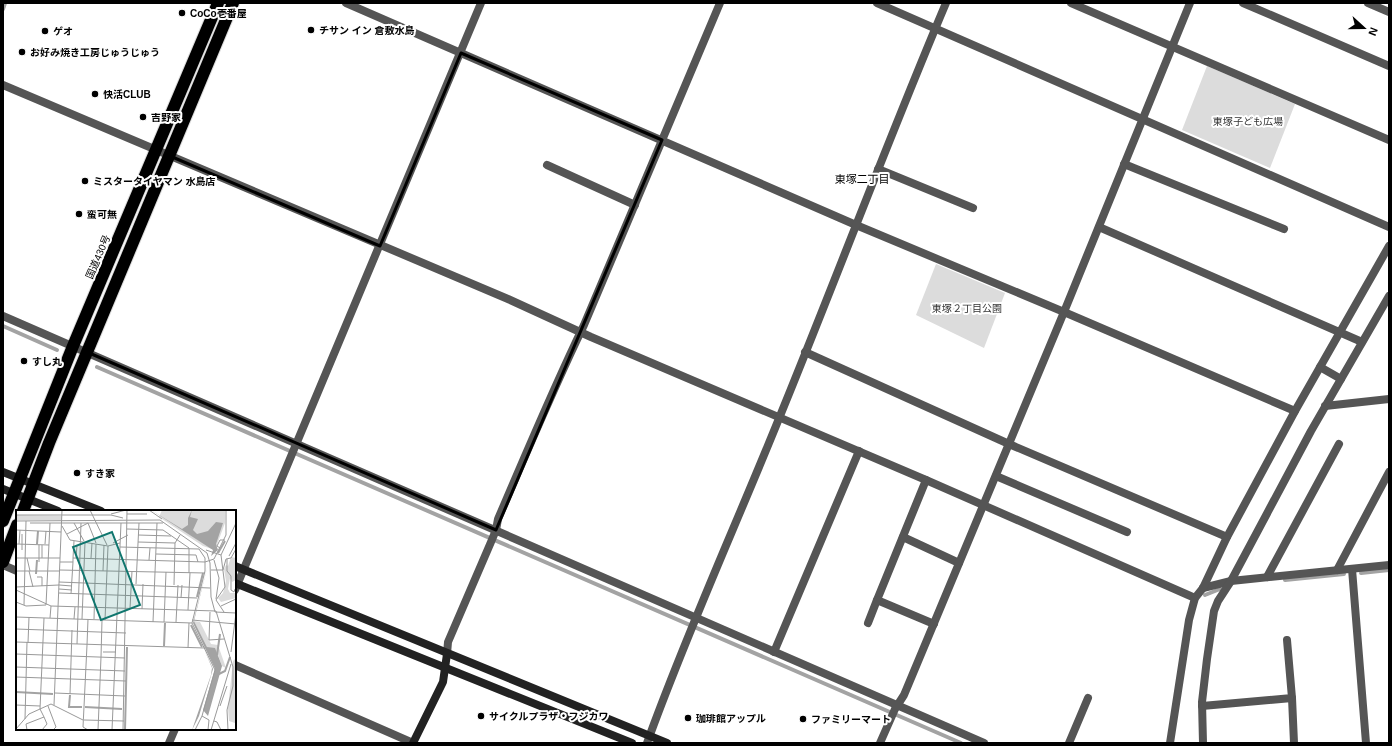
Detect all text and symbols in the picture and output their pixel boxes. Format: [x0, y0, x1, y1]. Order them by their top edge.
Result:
marker: CoCo壱番屋 [177, 8, 187, 18]
place label: CoCo壱番屋 [190, 8, 247, 19]
north arrow [1344, 8, 1384, 48]
marker: チサン イン 倉敷水島 [306, 25, 316, 35]
place label: チサン イン 倉敷水島 [319, 25, 415, 36]
marker: ゲオ [40, 26, 50, 36]
place label: ゲオ [53, 26, 73, 37]
text: N [1366, 26, 1380, 37]
marker: お好み焼き工房じゅうじゅう [17, 47, 27, 57]
place label: お好み焼き工房じゅうじゅう [30, 47, 160, 58]
marker: 快活CLUB [90, 89, 100, 99]
place label: 快活CLUB [103, 89, 151, 100]
marker: 吉野家 [138, 112, 148, 122]
place label: 吉野家 [151, 112, 181, 123]
park label: 東塚子ども広場 [1213, 116, 1283, 127]
district label: 東塚二丁目 [835, 173, 890, 185]
marker: ミスタータイヤマン 水島店 [80, 176, 90, 186]
place label: ミスタータイヤマン 水島店 [93, 176, 215, 187]
marker: 蛮可無 [74, 209, 84, 219]
place label: 蛮可無 [86, 209, 117, 220]
street label: 国道430号 [84, 233, 112, 281]
park label: 東塚２丁目公園 [932, 303, 1002, 314]
marker: すし丸 [19, 356, 29, 366]
place label: すし丸 [32, 356, 62, 367]
marker: すき家 [72, 468, 82, 478]
place label: すき家 [85, 468, 115, 479]
inset map [16, 510, 236, 730]
marker: サイクルプラザ・フジカワ [476, 711, 486, 721]
place label: サイクルプラザ・フジカワ [489, 711, 609, 722]
marker: 珈琲館アップル [683, 713, 693, 723]
place label: 珈琲館アップル [696, 713, 766, 724]
marker: ファミリーマート [798, 714, 808, 724]
place label: ファミリーマート [811, 714, 891, 725]

